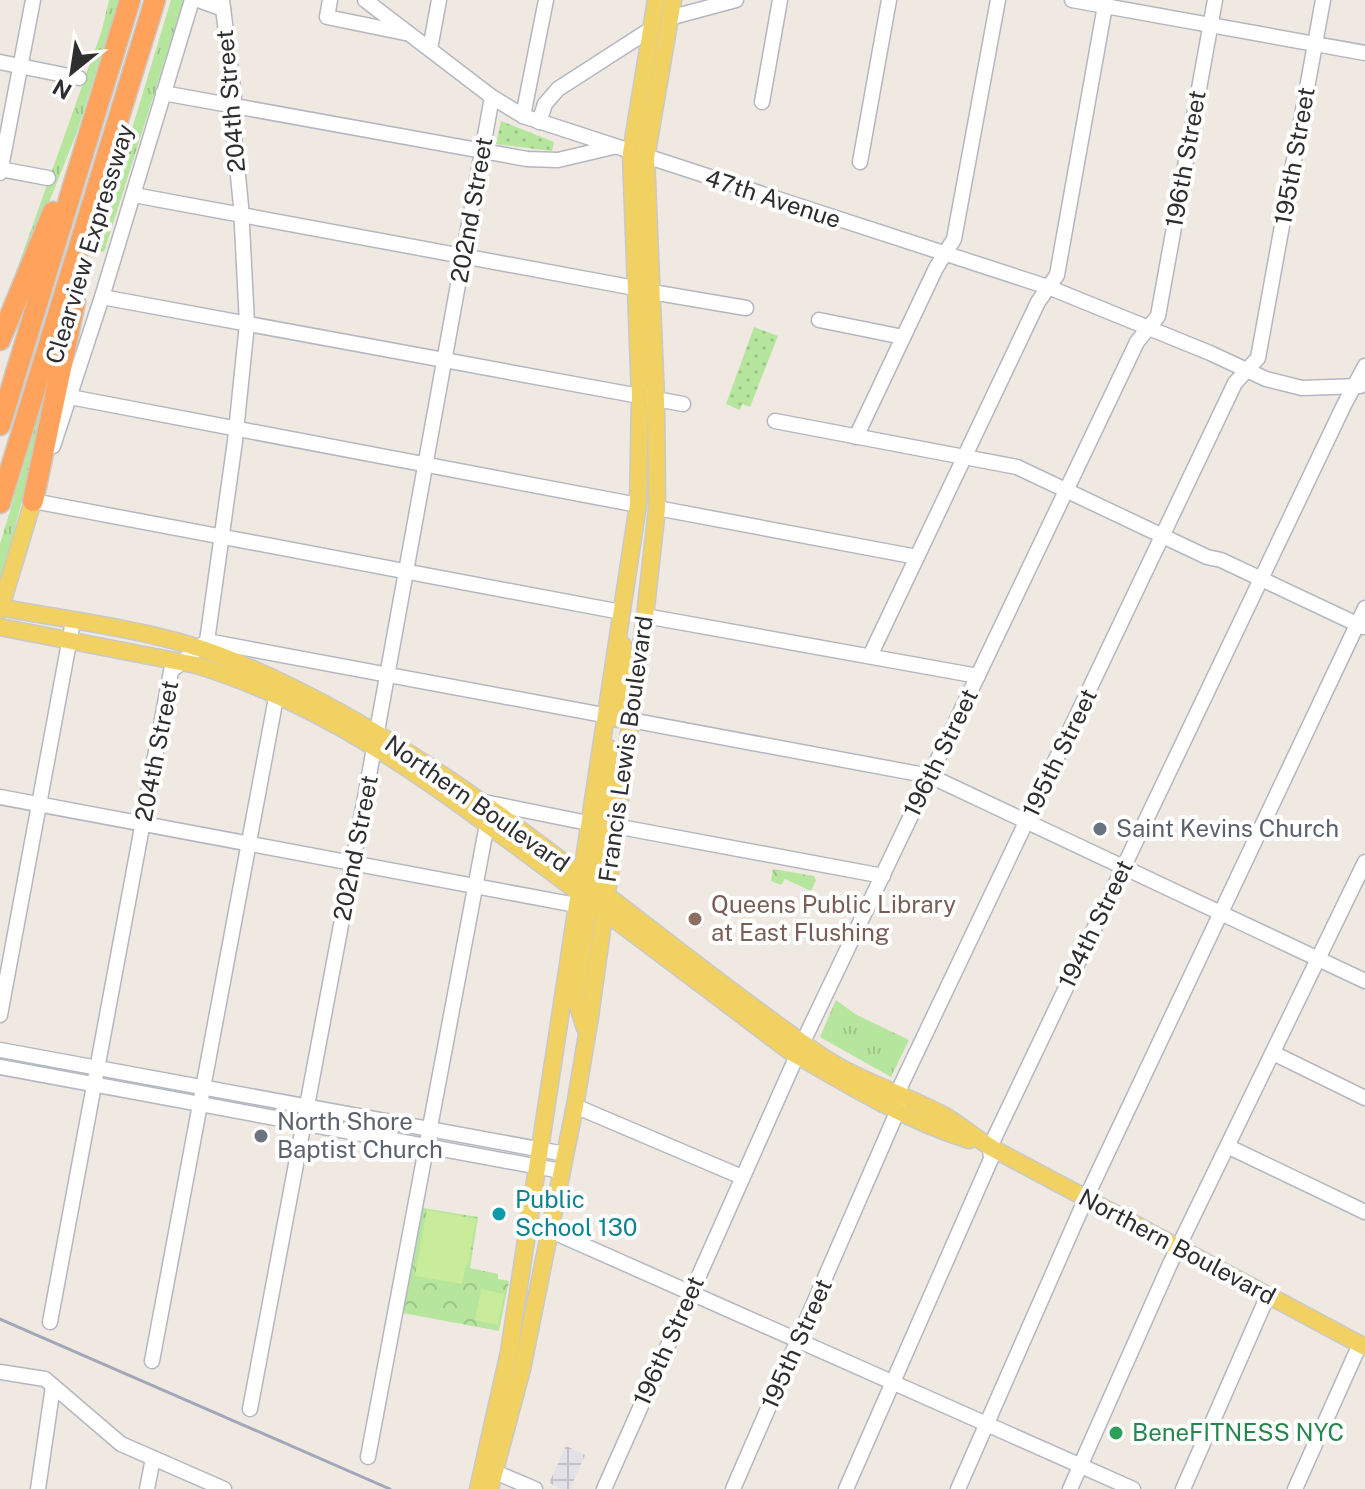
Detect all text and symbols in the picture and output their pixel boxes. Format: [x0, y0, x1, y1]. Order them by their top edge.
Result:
street label: 204th Street [210, 29, 250, 174]
north arrow [32, 32, 112, 112]
text: N [48, 74, 76, 105]
street label: 195th Street [1268, 85, 1320, 227]
street label: 196th Street [1159, 88, 1211, 230]
street label: Clearview Expressway [39, 120, 139, 367]
street label: 202nd Street [444, 135, 498, 285]
street label: 47th Avenue [702, 163, 845, 233]
street label: Francis Lewis Boulevard [592, 614, 658, 884]
street label: 204th Street [129, 678, 183, 824]
street label: 196th Street [897, 684, 983, 821]
street label: 195th Street [1016, 684, 1102, 821]
street label: Northern Boulevard [380, 729, 575, 877]
street label: 202nd Street [327, 773, 383, 923]
place label: Saint Kevins Church [1116, 814, 1339, 842]
marker: Saint Kevins Church [1091, 820, 1109, 838]
street label: 194th Street [1052, 855, 1138, 992]
place label: Queens Public Library at East Flushing [711, 890, 956, 946]
marker: Queens Public Library at East Flushing [686, 910, 704, 928]
place label: North Shore Baptist Church [277, 1107, 443, 1163]
marker: North Shore Baptist Church [252, 1127, 270, 1145]
street label: Northern Boulevard [1074, 1182, 1281, 1310]
place label: Public School 130 [515, 1185, 637, 1241]
marker: Public School 130 [490, 1205, 508, 1223]
street label: 196th Street [627, 1272, 709, 1410]
street label: 195th Street [755, 1274, 837, 1413]
place label: BeneFITNESS NYC [1132, 1418, 1344, 1446]
marker: BeneFITNESS NYC [1107, 1424, 1125, 1442]

